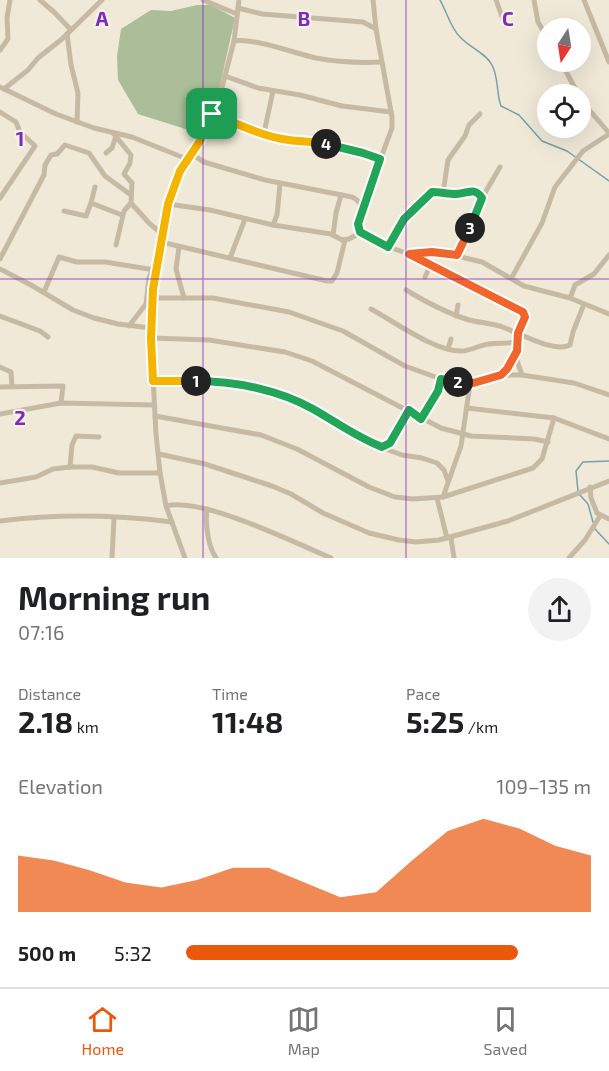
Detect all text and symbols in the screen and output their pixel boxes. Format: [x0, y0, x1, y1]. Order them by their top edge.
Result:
text: A [95, 6, 109, 30]
text: B [298, 6, 310, 30]
text: C [502, 6, 514, 30]
north arrow [537, 18, 591, 72]
map controls [537, 18, 591, 138]
button: locate [537, 84, 591, 138]
pin [186, 88, 237, 139]
icon: arrive [195, 97, 228, 130]
text: 1 [16, 126, 24, 150]
pin: 4 [311, 129, 341, 159]
text: 4 [321, 134, 331, 153]
pin: 3 [455, 213, 485, 243]
text: 3 [465, 218, 475, 237]
pin: 1 [181, 366, 211, 396]
pin: 2 [443, 367, 473, 397]
text: 1 [193, 371, 199, 390]
text: 2 [453, 372, 463, 391]
text: 2 [14, 405, 26, 429]
text: Morning run [18, 577, 210, 617]
button: share [528, 578, 591, 641]
text: 07:16 [18, 620, 64, 644]
text: Distance [18, 684, 81, 703]
text: Time [212, 684, 248, 703]
text: Pace [406, 684, 440, 703]
text: 2.18 [18, 703, 73, 739]
text: 11:48 [212, 703, 283, 739]
text: 5:25 [406, 703, 464, 739]
text: km [73, 717, 99, 736]
text: /km [464, 717, 498, 736]
text: Elevation [18, 774, 103, 798]
text: 109–135 m [497, 774, 591, 798]
text: 500 m [18, 941, 76, 965]
text: 5:32 [114, 941, 152, 965]
tab: Home [82, 1003, 124, 1058]
tab: Map [287, 1003, 320, 1058]
tab: Saved [483, 1003, 527, 1058]

